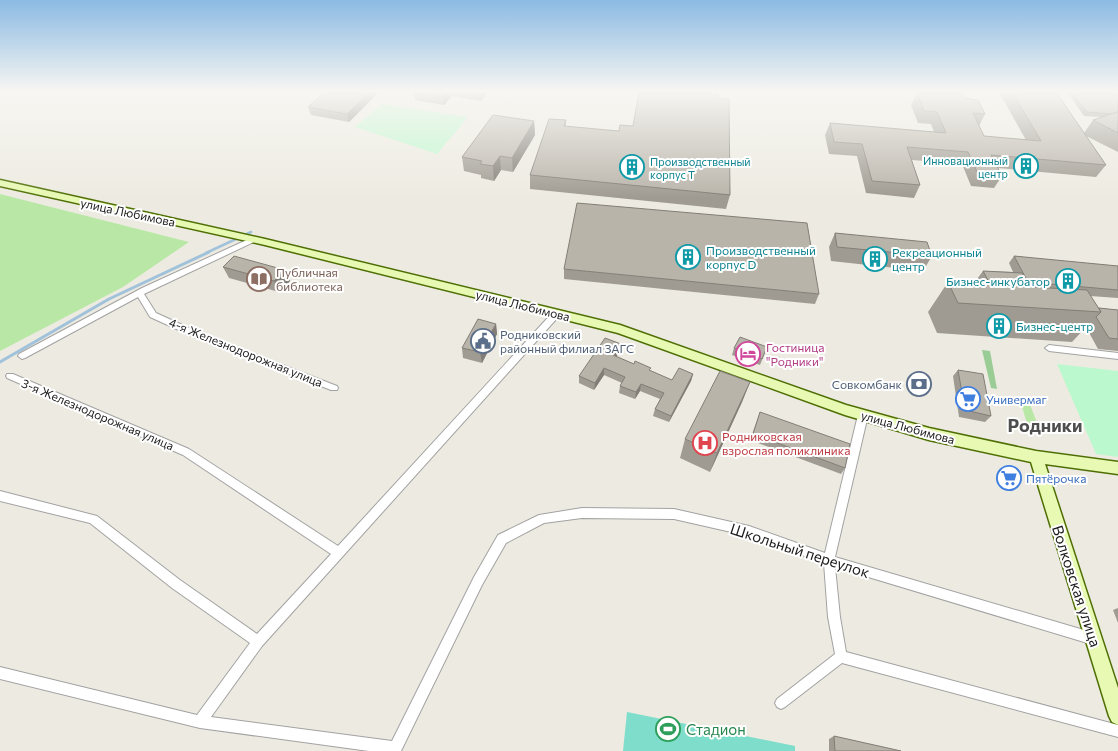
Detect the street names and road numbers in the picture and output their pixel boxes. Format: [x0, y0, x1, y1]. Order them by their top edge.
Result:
street label: улица Любимова [79, 195, 177, 229]
street label: улица Любимова [475, 287, 571, 323]
street label: 4-я Железнодорожная улица [167, 315, 325, 389]
street label: 3-я Железнодорожная улица [20, 376, 176, 452]
street label: улица Любимова [860, 408, 956, 446]
street label: Школьный переулок [728, 519, 872, 581]
street label: Волковская улица [1049, 523, 1105, 649]

